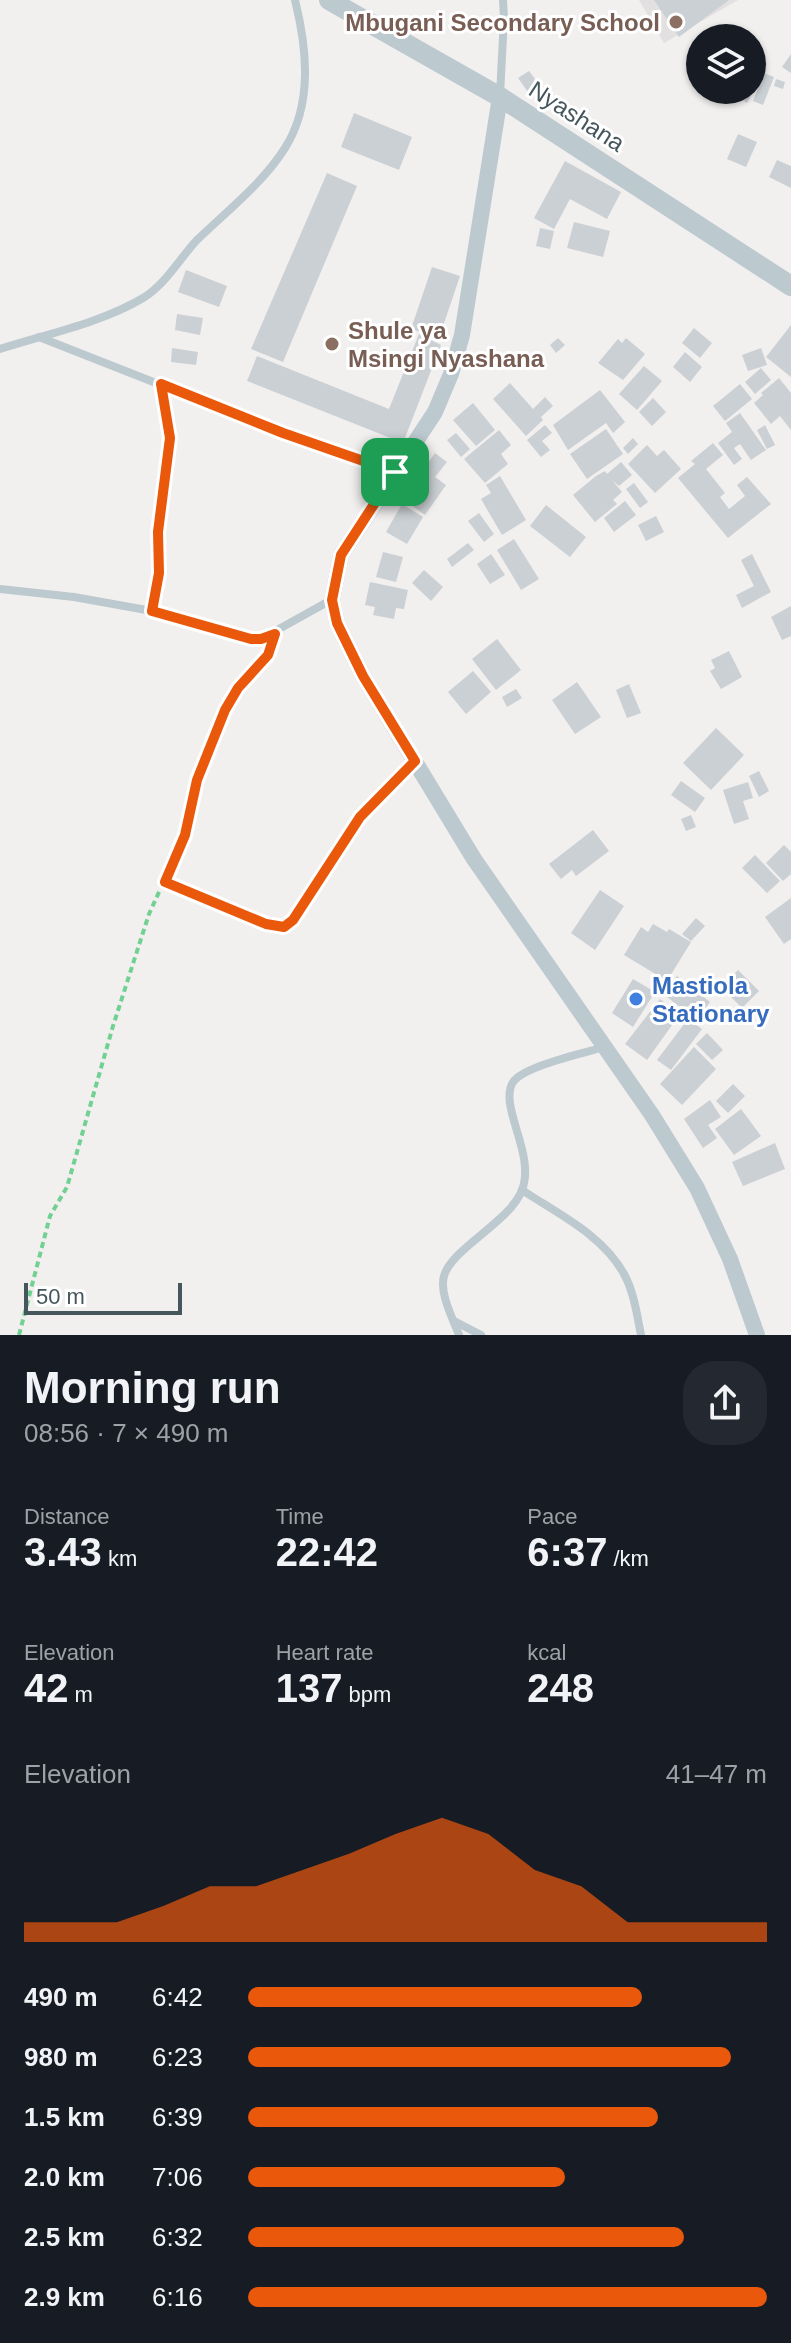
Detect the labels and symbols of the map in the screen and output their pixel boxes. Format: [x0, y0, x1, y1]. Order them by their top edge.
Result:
place label: Mbugani Secondary School [345, 9, 660, 36]
marker: Mbugani Secondary School [667, 13, 685, 31]
street label: Nyashana [524, 75, 630, 157]
place label: Shule ya Msingi Nyashana [348, 317, 545, 372]
marker: Shule ya Msingi Nyashana [323, 335, 341, 353]
pin [361, 438, 429, 506]
place label: Mastiola Stationary [652, 972, 770, 1027]
marker: Mastiola Stationary [627, 990, 645, 1008]
scale bar [24, 1279, 182, 1315]

